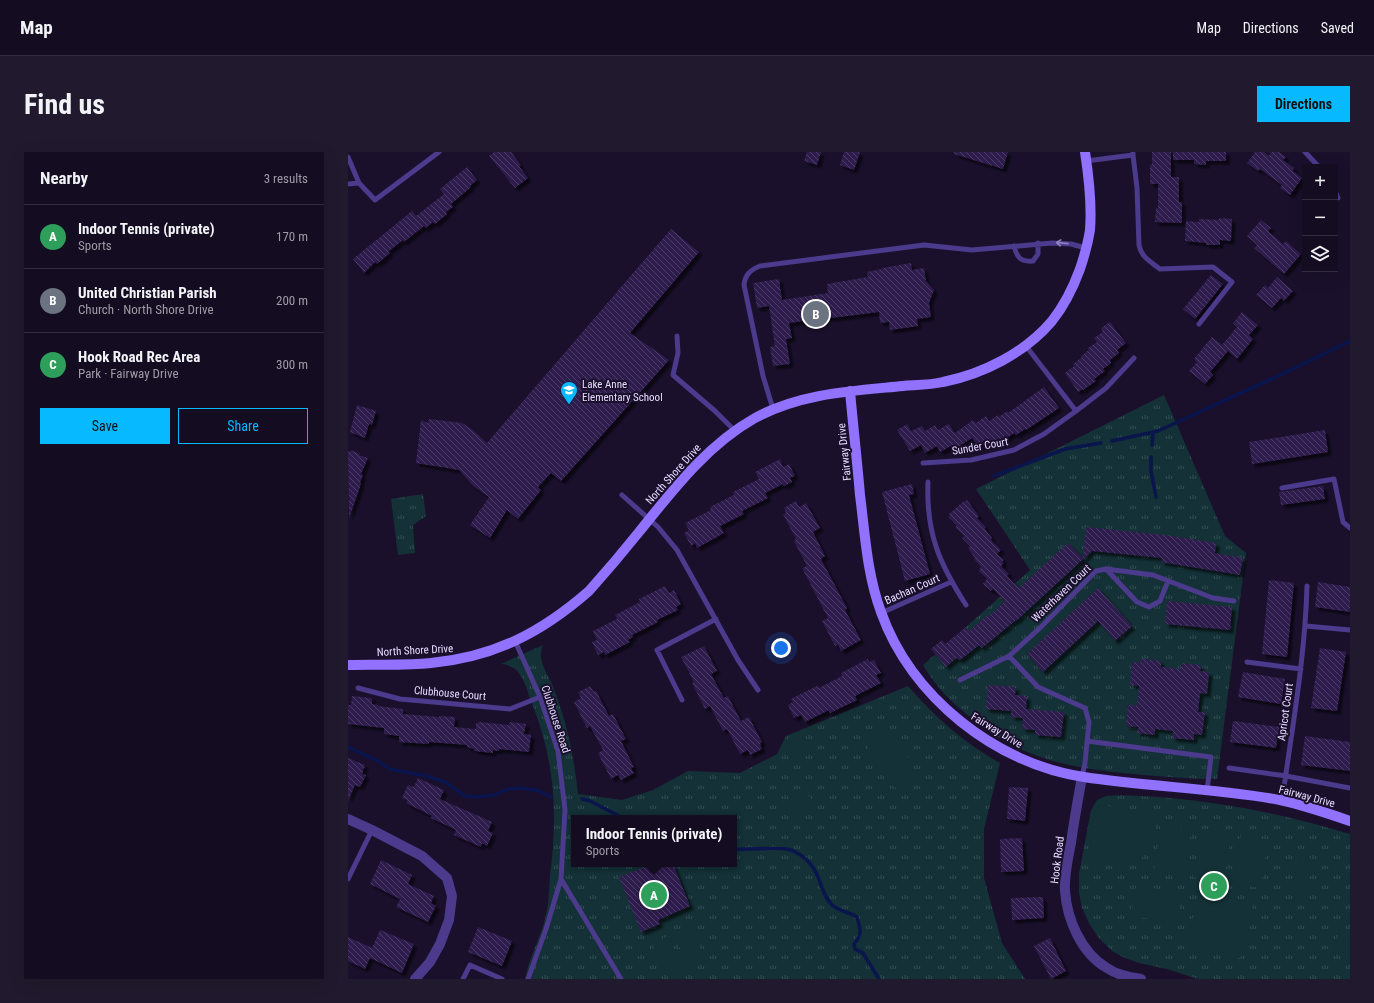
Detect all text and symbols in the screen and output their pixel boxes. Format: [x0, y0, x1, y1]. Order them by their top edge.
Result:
text: Map [20, 16, 53, 39]
text: Map [1197, 20, 1221, 36]
text: Directions [1243, 20, 1299, 36]
text: Saved [1321, 20, 1354, 36]
button: Directions [1257, 86, 1350, 122]
text: Find us [24, 88, 105, 121]
map controls [1302, 164, 1338, 272]
button: + [1302, 164, 1338, 200]
text: Nearby [40, 168, 88, 188]
text: 3 results [264, 171, 308, 186]
button: − [1302, 200, 1338, 236]
text: Indoor Tennis (private) [78, 220, 215, 238]
text: A [49, 229, 57, 244]
text: 170 m [276, 229, 308, 244]
button: layers [1302, 236, 1338, 272]
text: Sports [78, 238, 112, 253]
one-way arrow [1056, 240, 1069, 247]
text: United Christian Parish [78, 284, 217, 302]
text: B [49, 293, 57, 308]
text: 200 m [276, 293, 308, 308]
pin: B [803, 299, 829, 329]
text: Church · North Shore Drive [78, 302, 214, 317]
text: Hook Road Rec Area [78, 348, 200, 366]
text: C [49, 357, 57, 372]
text: 300 m [276, 357, 308, 372]
text: Park · Fairway Drive [78, 366, 179, 381]
place label: Lake Anne Elementary School [582, 378, 663, 404]
school or university icon: Lake Anne Elementary School [559, 380, 579, 405]
button: Save [40, 408, 170, 444]
button: Share [178, 408, 308, 444]
street label: Fairway Drive [835, 423, 854, 481]
street label: Sunder Court [951, 435, 1009, 458]
street label: North Shore Drive [643, 442, 704, 507]
street label: Waterhaven Court [1029, 562, 1094, 625]
street label: Bachan Court [883, 572, 942, 607]
your location [771, 638, 791, 658]
street label: North Shore Drive [377, 642, 454, 659]
street label: Apricot Court [1275, 682, 1296, 742]
street label: Clubhouse Court [413, 684, 487, 703]
street label: Clubhouse Road [538, 684, 573, 755]
street label: Fairway Drive [969, 710, 1025, 751]
street label: Fairway Drive [1277, 783, 1336, 810]
popup [571, 815, 737, 867]
text: Indoor Tennis (private) [586, 825, 722, 843]
street label: Hook Road [1048, 836, 1067, 884]
text: Sports [586, 843, 619, 858]
pin: C [1201, 871, 1227, 901]
pin: A [641, 880, 667, 910]

